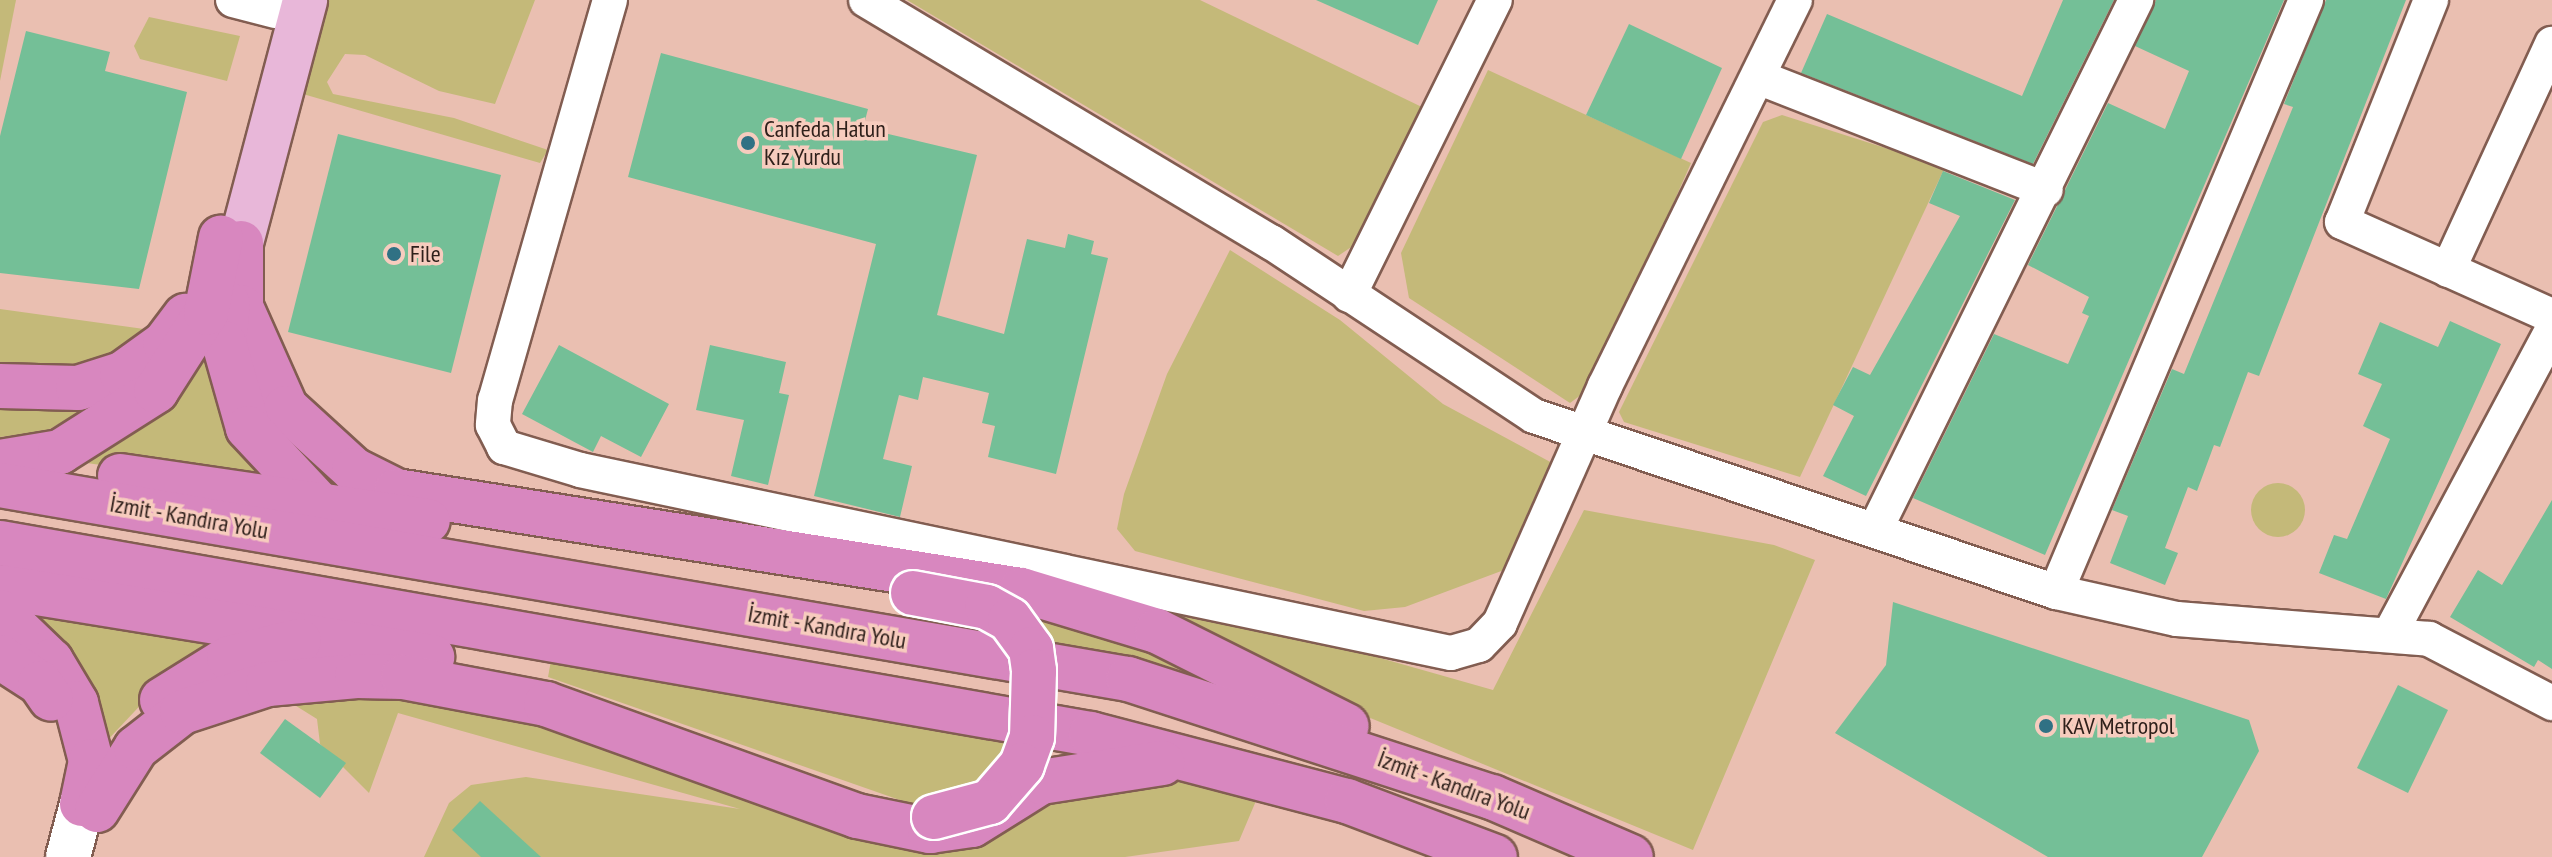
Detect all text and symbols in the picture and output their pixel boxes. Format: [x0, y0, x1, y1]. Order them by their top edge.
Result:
place label: Canfeda Hatun Kız Yurdu [764, 115, 886, 171]
marker: Canfeda Hatun Kız Yurdu [739, 134, 757, 152]
place label: File [410, 240, 441, 268]
marker: File [385, 245, 403, 263]
street label: İzmit - Kandıra Yolu [106, 489, 272, 545]
street label: İzmit - Kandıra Yolu [744, 599, 910, 655]
place label: KAV Metropol [2062, 712, 2175, 740]
marker: KAV Metropol [2037, 717, 2055, 735]
street label: İzmit - Kandıra Yolu [1373, 744, 1535, 826]

